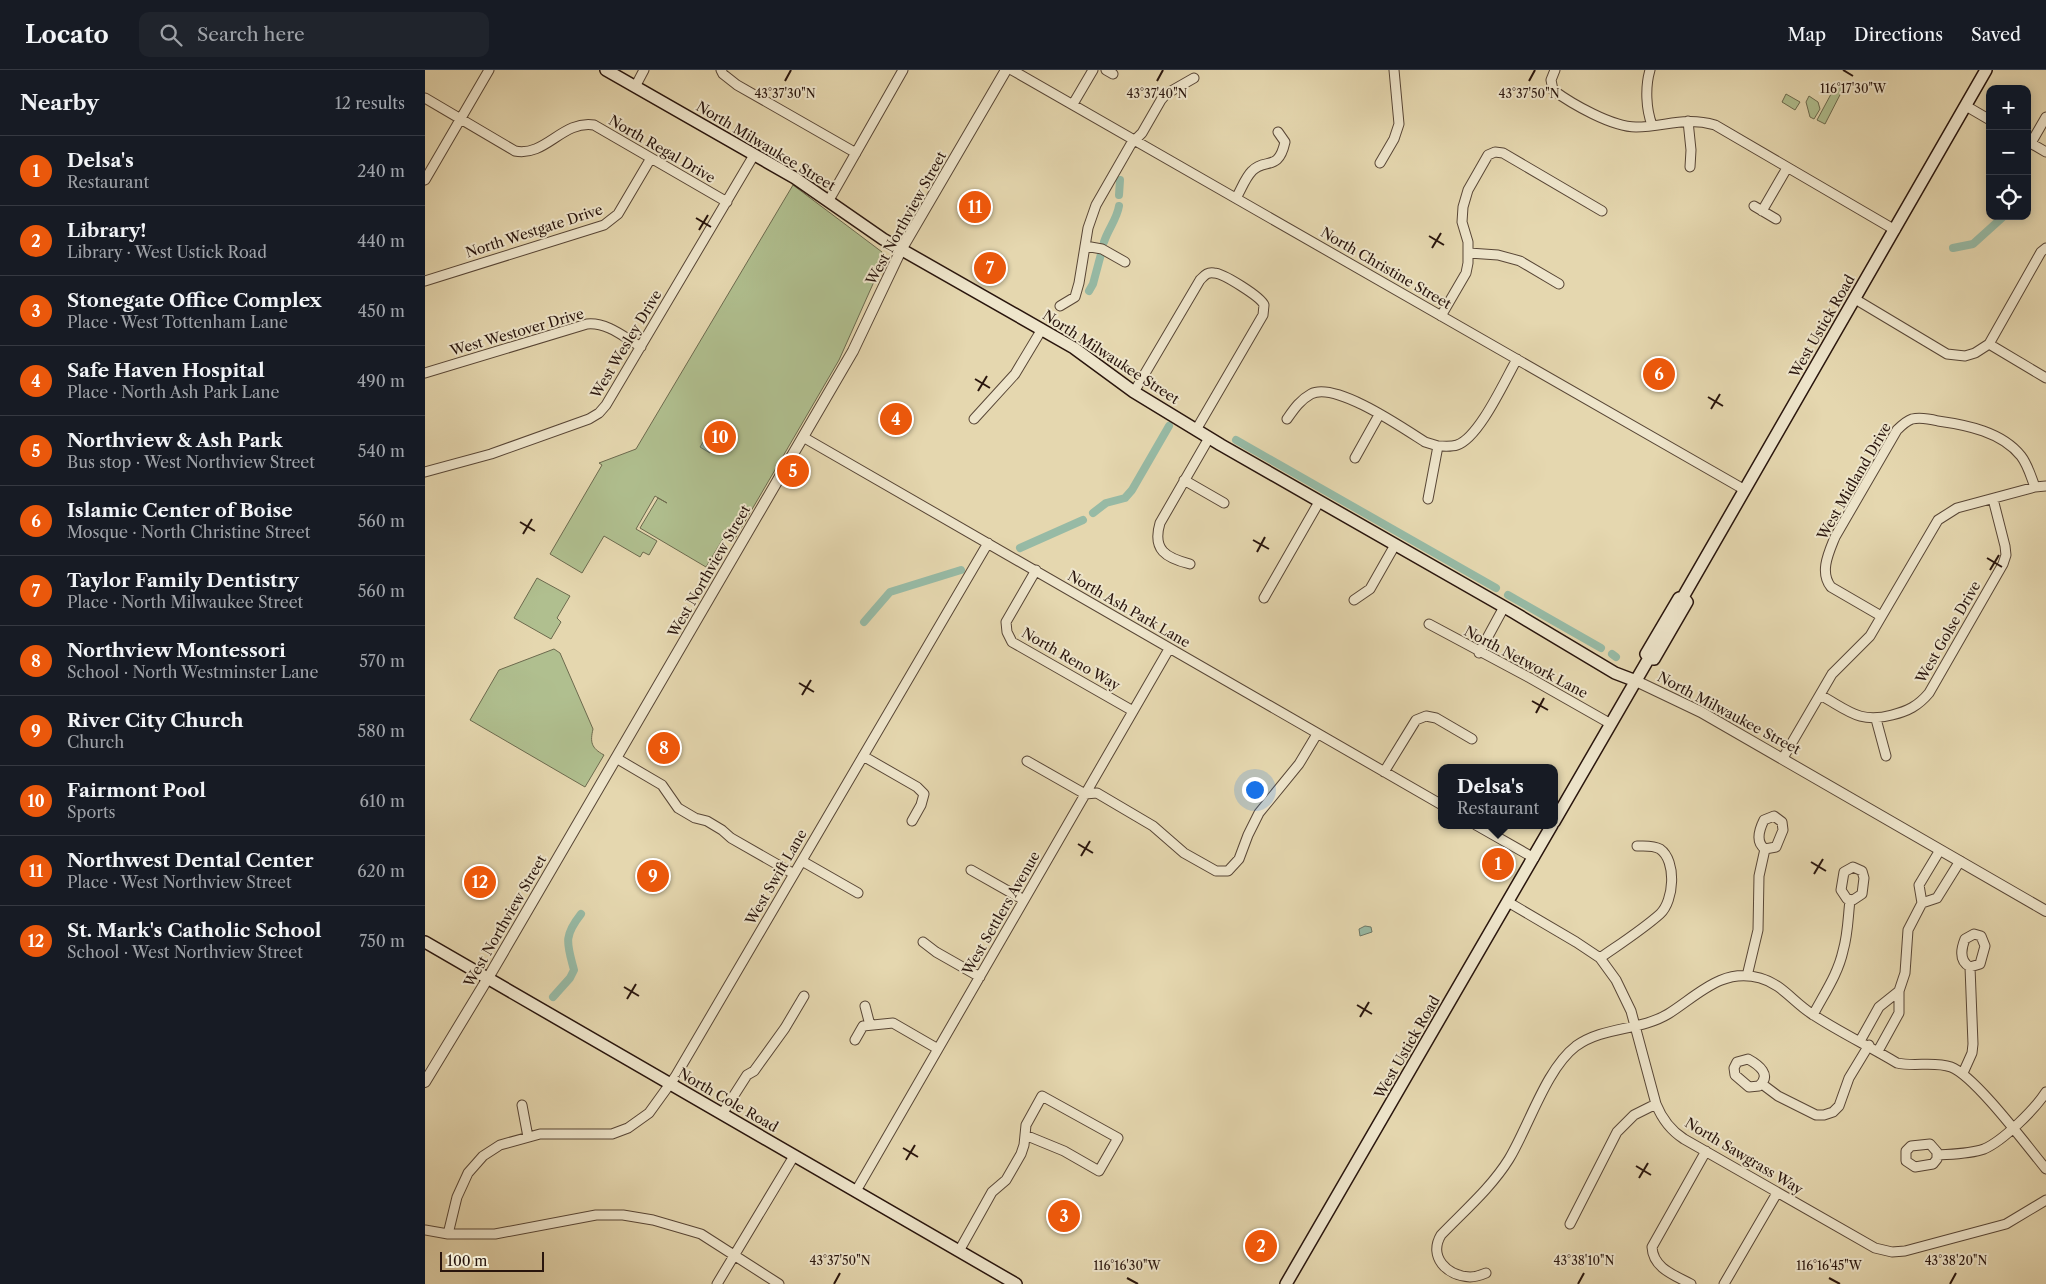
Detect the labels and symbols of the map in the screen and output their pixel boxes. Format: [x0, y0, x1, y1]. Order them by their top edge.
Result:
text: 116°17'30"W [1820, 81, 1887, 96]
text: 43°37'30"N [754, 86, 816, 101]
text: 43°37'40"N [1127, 86, 1188, 101]
text: 43°37'50"N [1498, 86, 1560, 101]
street label: North Milwaukee Street [693, 97, 839, 195]
street label: North Regal Drive [605, 111, 719, 187]
street label: West Northview Street [861, 148, 950, 289]
pin: 11 [959, 188, 991, 226]
street label: North Westgate Drive [463, 200, 605, 262]
street label: North Christine Street [1317, 223, 1455, 313]
pin: 7 [974, 249, 1006, 287]
street label: West Ustick Road [1785, 271, 1859, 382]
street label: West Wesley Drive [586, 286, 666, 402]
street label: West Westover Drive [447, 304, 586, 360]
street label: North Milwaukee Street [1039, 306, 1183, 408]
pin: 6 [1643, 355, 1675, 393]
pin: 4 [880, 400, 912, 438]
pin: 10 [704, 418, 736, 456]
street label: West Midland Drive [1813, 419, 1895, 544]
pin: 5 [777, 452, 809, 490]
street label: West Northview Street [663, 502, 754, 641]
street label: North Ash Park Lane [1065, 567, 1194, 652]
street label: West Golse Drive [1911, 578, 1985, 687]
street label: North Network Lane [1461, 622, 1591, 702]
street label: North Reno Way [1019, 624, 1124, 695]
street label: North Milwaukee Street [1654, 668, 1804, 758]
pin: 8 [648, 729, 680, 767]
your location [1242, 777, 1268, 803]
street label: West Swift Lane [741, 826, 811, 929]
pin: 1 [1482, 845, 1514, 883]
street label: West Settlers Avenue [958, 848, 1044, 979]
street label: West Northview Street [459, 852, 550, 991]
pin: 9 [637, 857, 669, 895]
pin: 12 [464, 863, 496, 901]
street label: West Ustick Road [1370, 992, 1444, 1103]
street label: North Cole Road [675, 1064, 782, 1136]
street label: North Sawgrass Way [1682, 1114, 1806, 1198]
pin: 3 [1048, 1197, 1080, 1235]
pin: 2 [1245, 1227, 1277, 1265]
scale bar [440, 1249, 544, 1272]
text: 43°37'50"N [809, 1253, 871, 1268]
text: 43°38'10"N [1554, 1253, 1614, 1268]
text: 43°38'20"N [1925, 1253, 1987, 1268]
text: 116°16'30"W [1093, 1258, 1161, 1273]
text: 116°16'45"W [1796, 1258, 1863, 1273]

